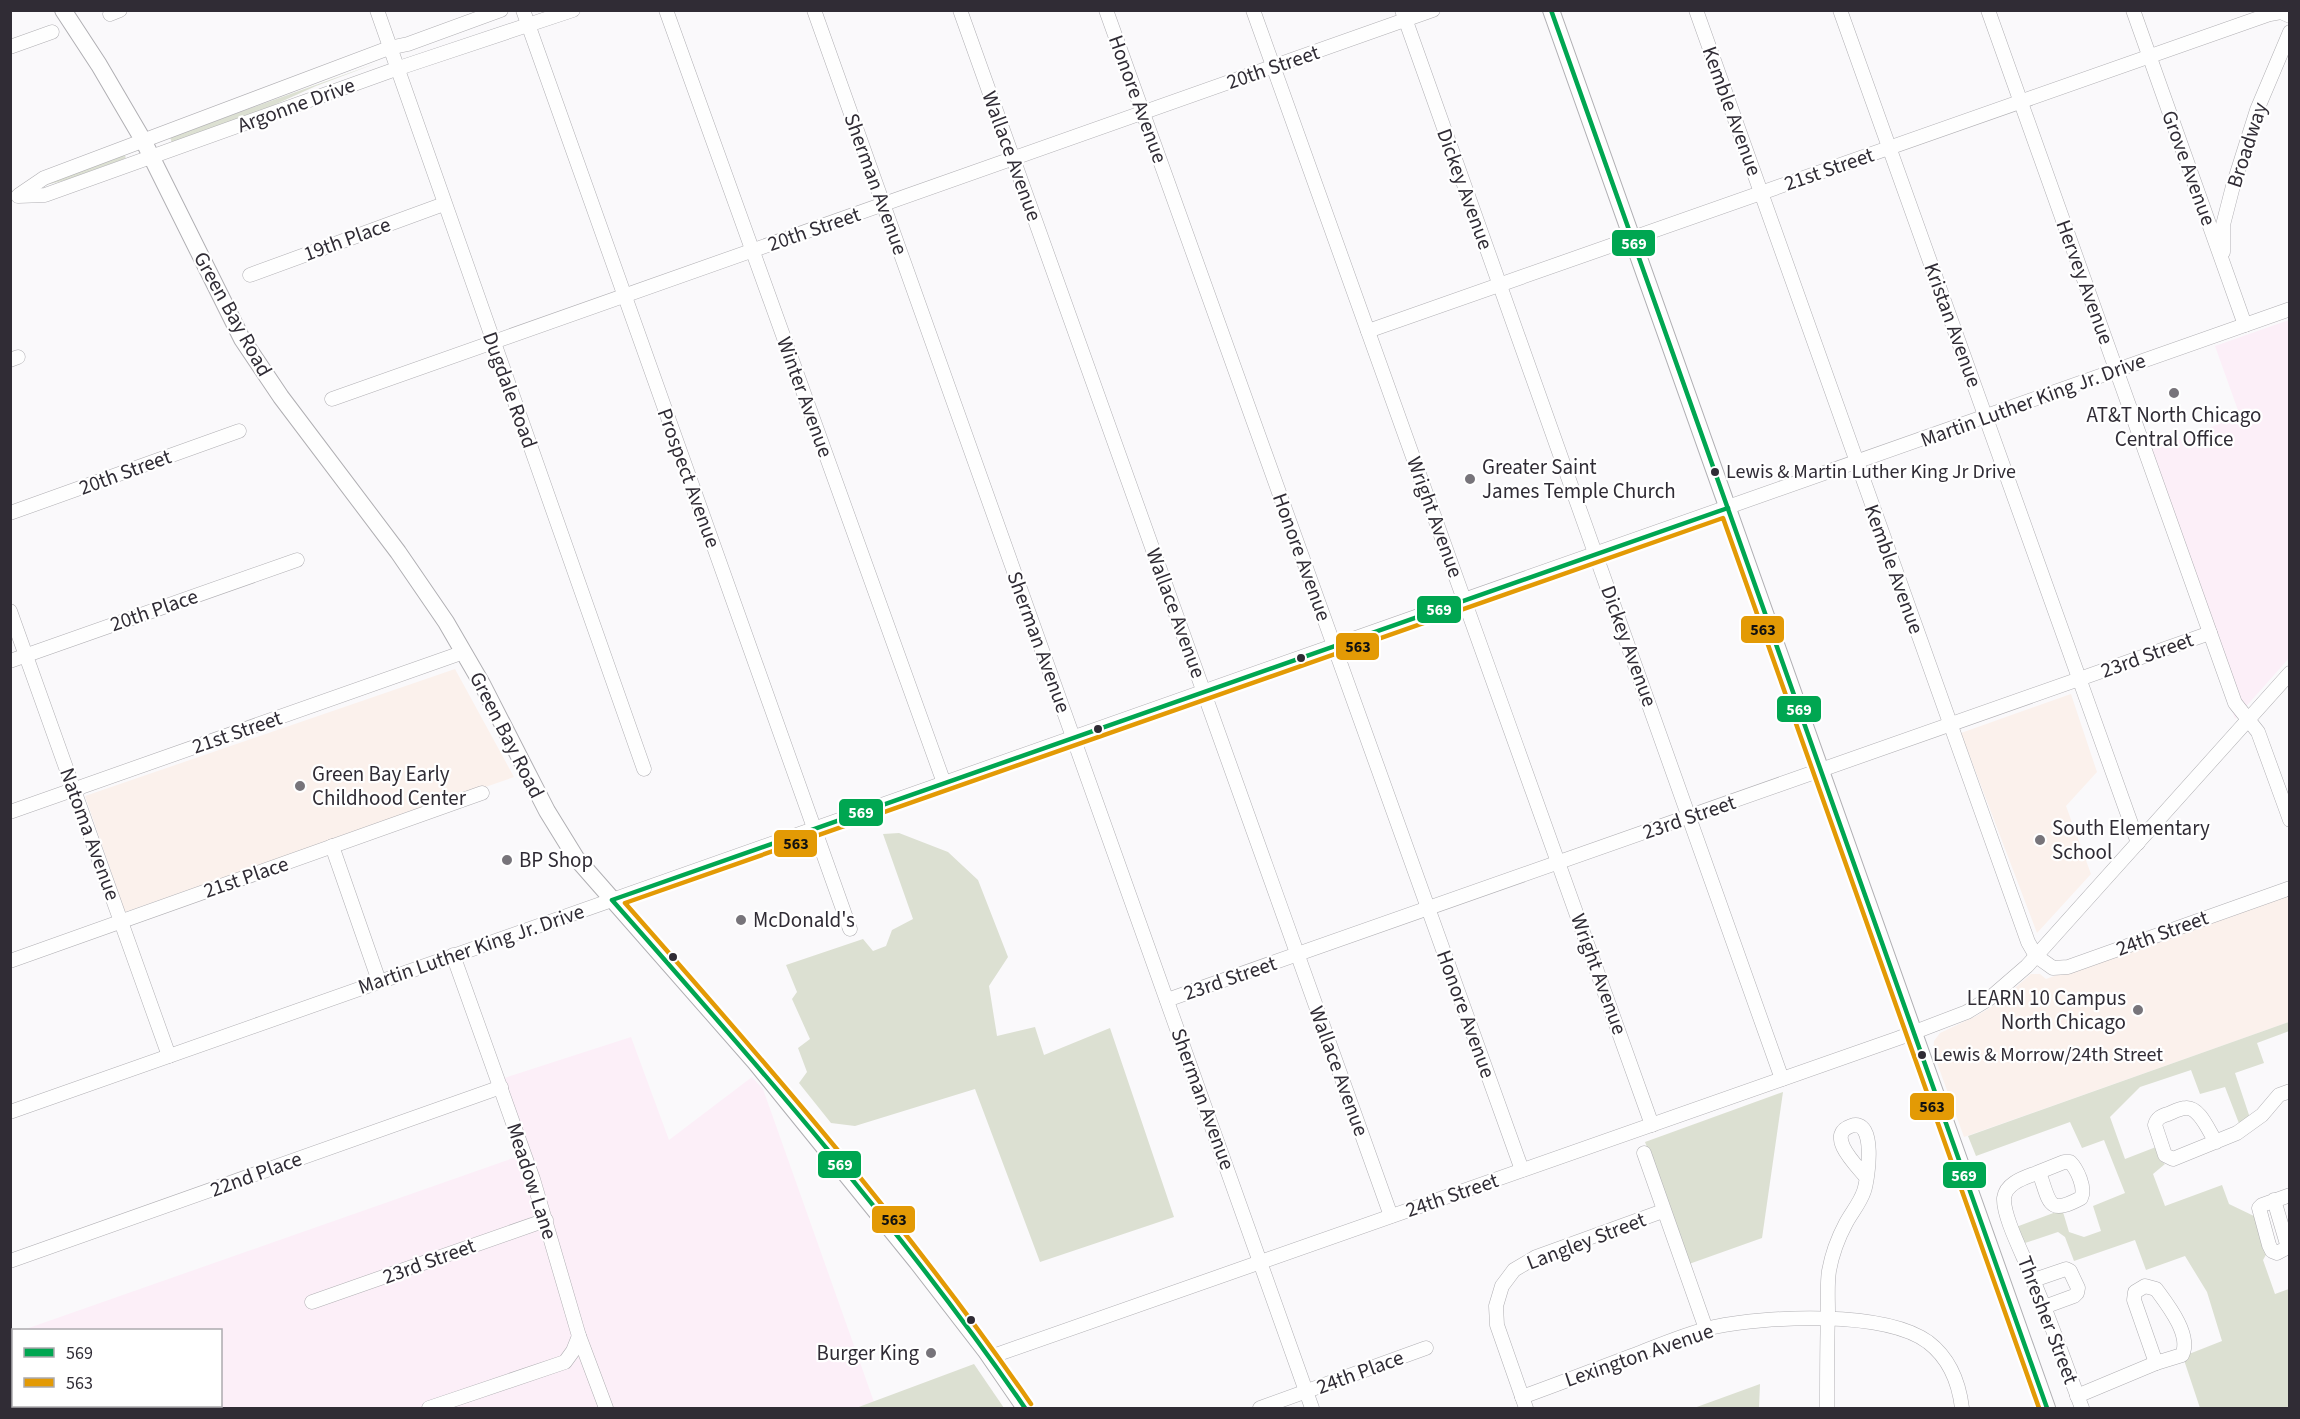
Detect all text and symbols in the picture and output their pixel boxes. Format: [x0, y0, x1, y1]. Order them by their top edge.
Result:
street label: Honore Avenue [1101, 31, 1175, 167]
street label: 20th Street [1223, 37, 1323, 97]
street label: Kemble Avenue [1695, 42, 1769, 180]
street label: Argonne Drive [233, 70, 359, 140]
street label: Wallace Avenue [975, 87, 1049, 225]
street label: Broadway [2219, 98, 2275, 192]
street label: Grove Avenue [2154, 106, 2224, 230]
street label: Sherman Avenue [836, 109, 916, 259]
street label: Dickey Avenue [1429, 124, 1501, 254]
street label: 21st Street [1780, 140, 1878, 198]
street label: 20th Street [764, 199, 864, 259]
street label: 19th Place [299, 209, 395, 269]
street label: Hervey Avenue [2049, 215, 2121, 349]
line badge: 569 [1611, 229, 1656, 257]
text: 569 [1621, 233, 1647, 255]
street label: Green Bay Road [186, 246, 280, 382]
street label: Kristan Avenue [1917, 258, 1989, 392]
street label: Dugdale Road [475, 328, 545, 452]
street label: Winter Avenue [769, 332, 841, 462]
street label: Martin Luther King Jr. Drive [1916, 345, 2150, 455]
marker: AT&T North Chicago Central Office [2167, 386, 2181, 400]
place label: AT&T North Chicago Central Office [2087, 400, 2261, 454]
street label: Prospect Avenue [650, 404, 728, 552]
street label: 20th Street [75, 441, 175, 503]
street label: Wright Avenue [1399, 452, 1471, 582]
place label: Greater Saint James Temple Church [1482, 452, 1676, 506]
place label: Lewis & Martin Luther King Jr Drive [1726, 458, 2016, 486]
marker: Lewis & Martin Luther King Jr Drive [1709, 466, 1721, 478]
marker: Greater Saint James Temple Church [1463, 472, 1477, 486]
street label: Honore Avenue [1265, 489, 1339, 625]
street label: Kemble Avenue [1857, 500, 1931, 638]
street label: Wallace Avenue [1139, 544, 1213, 682]
street label: Sherman Avenue [999, 567, 1079, 717]
street label: 20th Place [106, 581, 202, 639]
street label: Dickey Avenue [1593, 581, 1665, 711]
line badge: 569 [1416, 595, 1462, 624]
text: 569 [1426, 599, 1452, 621]
line badge: 563 [1740, 615, 1785, 644]
text: 563 [1750, 619, 1776, 641]
street label: 23rd Street [2097, 624, 2197, 686]
line badge: 563 [1335, 632, 1380, 661]
text: 563 [1345, 636, 1371, 658]
unlabelled marker [1295, 652, 1307, 664]
street label: Green Bay Road [462, 666, 552, 804]
line badge: 569 [1776, 695, 1822, 723]
text: 569 [1786, 699, 1812, 721]
street label: 21st Street [188, 703, 286, 761]
unlabelled marker [1092, 723, 1104, 735]
place label: Green Bay Early Childhood Center [312, 759, 467, 813]
street label: Natoma Avenue [52, 764, 128, 904]
marker: Green Bay Early Childhood Center [293, 779, 307, 793]
street label: 23rd Street [1639, 787, 1739, 847]
line badge: 569 [838, 798, 884, 827]
text: 569 [848, 802, 874, 824]
place label: South Elementary School [2052, 813, 2210, 867]
line badge: 563 [773, 829, 818, 858]
text: 563 [783, 833, 809, 855]
marker: South Elementary School [2033, 833, 2047, 847]
place label: BP Shop [519, 845, 593, 875]
street label: 21st Place [200, 849, 292, 905]
marker: BP Shop [500, 853, 514, 867]
street label: Martin Luther King Jr. Drive [354, 896, 588, 1002]
street label: 24th Street [2112, 902, 2212, 964]
place label: McDonald's [753, 905, 855, 935]
street label: Wright Avenue [1563, 909, 1635, 1039]
marker: McDonald's [734, 913, 748, 927]
street label: Honore Avenue [1429, 946, 1503, 1082]
street label: 23rd Street [1180, 948, 1280, 1008]
unlabelled marker [667, 951, 679, 963]
place label: LEARN 10 Campus North Chicago [1967, 983, 2126, 1037]
street label: Wallace Avenue [1302, 1002, 1376, 1140]
marker: LEARN 10 Campus North Chicago [2131, 1003, 2145, 1017]
street label: Sherman Avenue [1163, 1024, 1243, 1174]
place label: Lewis & Morrow/24th Street [1933, 1041, 2163, 1069]
marker: Lewis & Morrow/24th Street [1916, 1049, 1928, 1061]
line badge: 563 [1909, 1092, 1955, 1121]
text: 563 [1919, 1096, 1945, 1118]
street label: Meadow Lane [499, 1119, 565, 1243]
street label: 22nd Place [206, 1144, 306, 1204]
line badge: 569 [817, 1150, 862, 1179]
text: 569 [827, 1154, 853, 1176]
line badge: 569 [1942, 1161, 1987, 1189]
street label: 24th Street [1402, 1165, 1502, 1225]
text: 569 [1951, 1165, 1977, 1187]
line badge: 563 [871, 1205, 916, 1234]
street label: Langley Street [1522, 1205, 1650, 1277]
text: 563 [881, 1209, 907, 1231]
street label: 23rd Street [379, 1230, 479, 1292]
street label: Thresher Street [2010, 1252, 2086, 1388]
unlabelled marker [965, 1314, 977, 1326]
street label: Lexington Avenue [1561, 1316, 1717, 1394]
legend [12, 1329, 222, 1407]
place label: Burger King [817, 1338, 919, 1368]
text: 569 [66, 1341, 93, 1366]
street label: 24th Place [1312, 1342, 1408, 1402]
marker: Burger King [924, 1346, 938, 1360]
text: 563 [66, 1371, 93, 1396]

